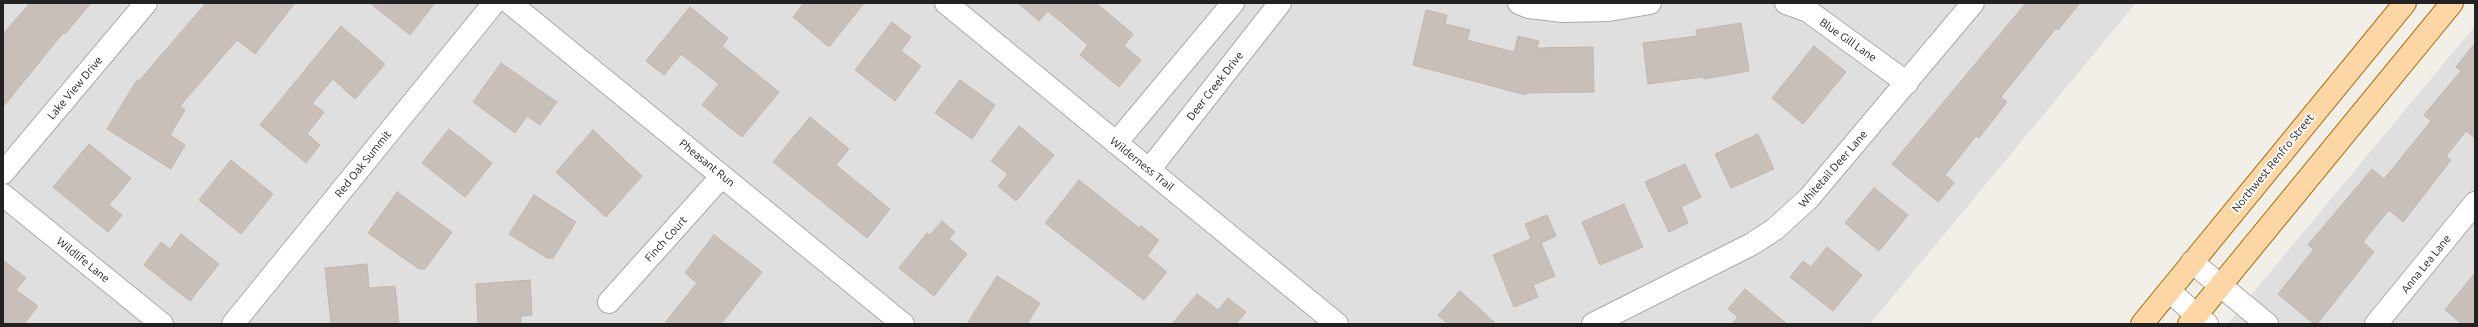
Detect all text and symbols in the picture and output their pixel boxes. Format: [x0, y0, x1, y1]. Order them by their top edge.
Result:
street label: Blue Gill Lane [1817, 15, 1879, 65]
street label: Deer Creek Drive [1184, 49, 1246, 123]
street label: Lake View Drive [45, 54, 105, 122]
street label: Northwest Renfro Street [2229, 111, 2317, 215]
street label: Red Oak Summit [332, 128, 394, 200]
street label: Whitetail Deer Lane [1796, 128, 1870, 210]
street label: Wilderness Trail [1107, 134, 1177, 194]
street label: Pheasant Run [677, 137, 737, 189]
street label: Finch Court [642, 214, 690, 264]
street label: Anna Lea Lane [2398, 232, 2454, 296]
street label: Wildlife Lane [54, 235, 112, 285]

